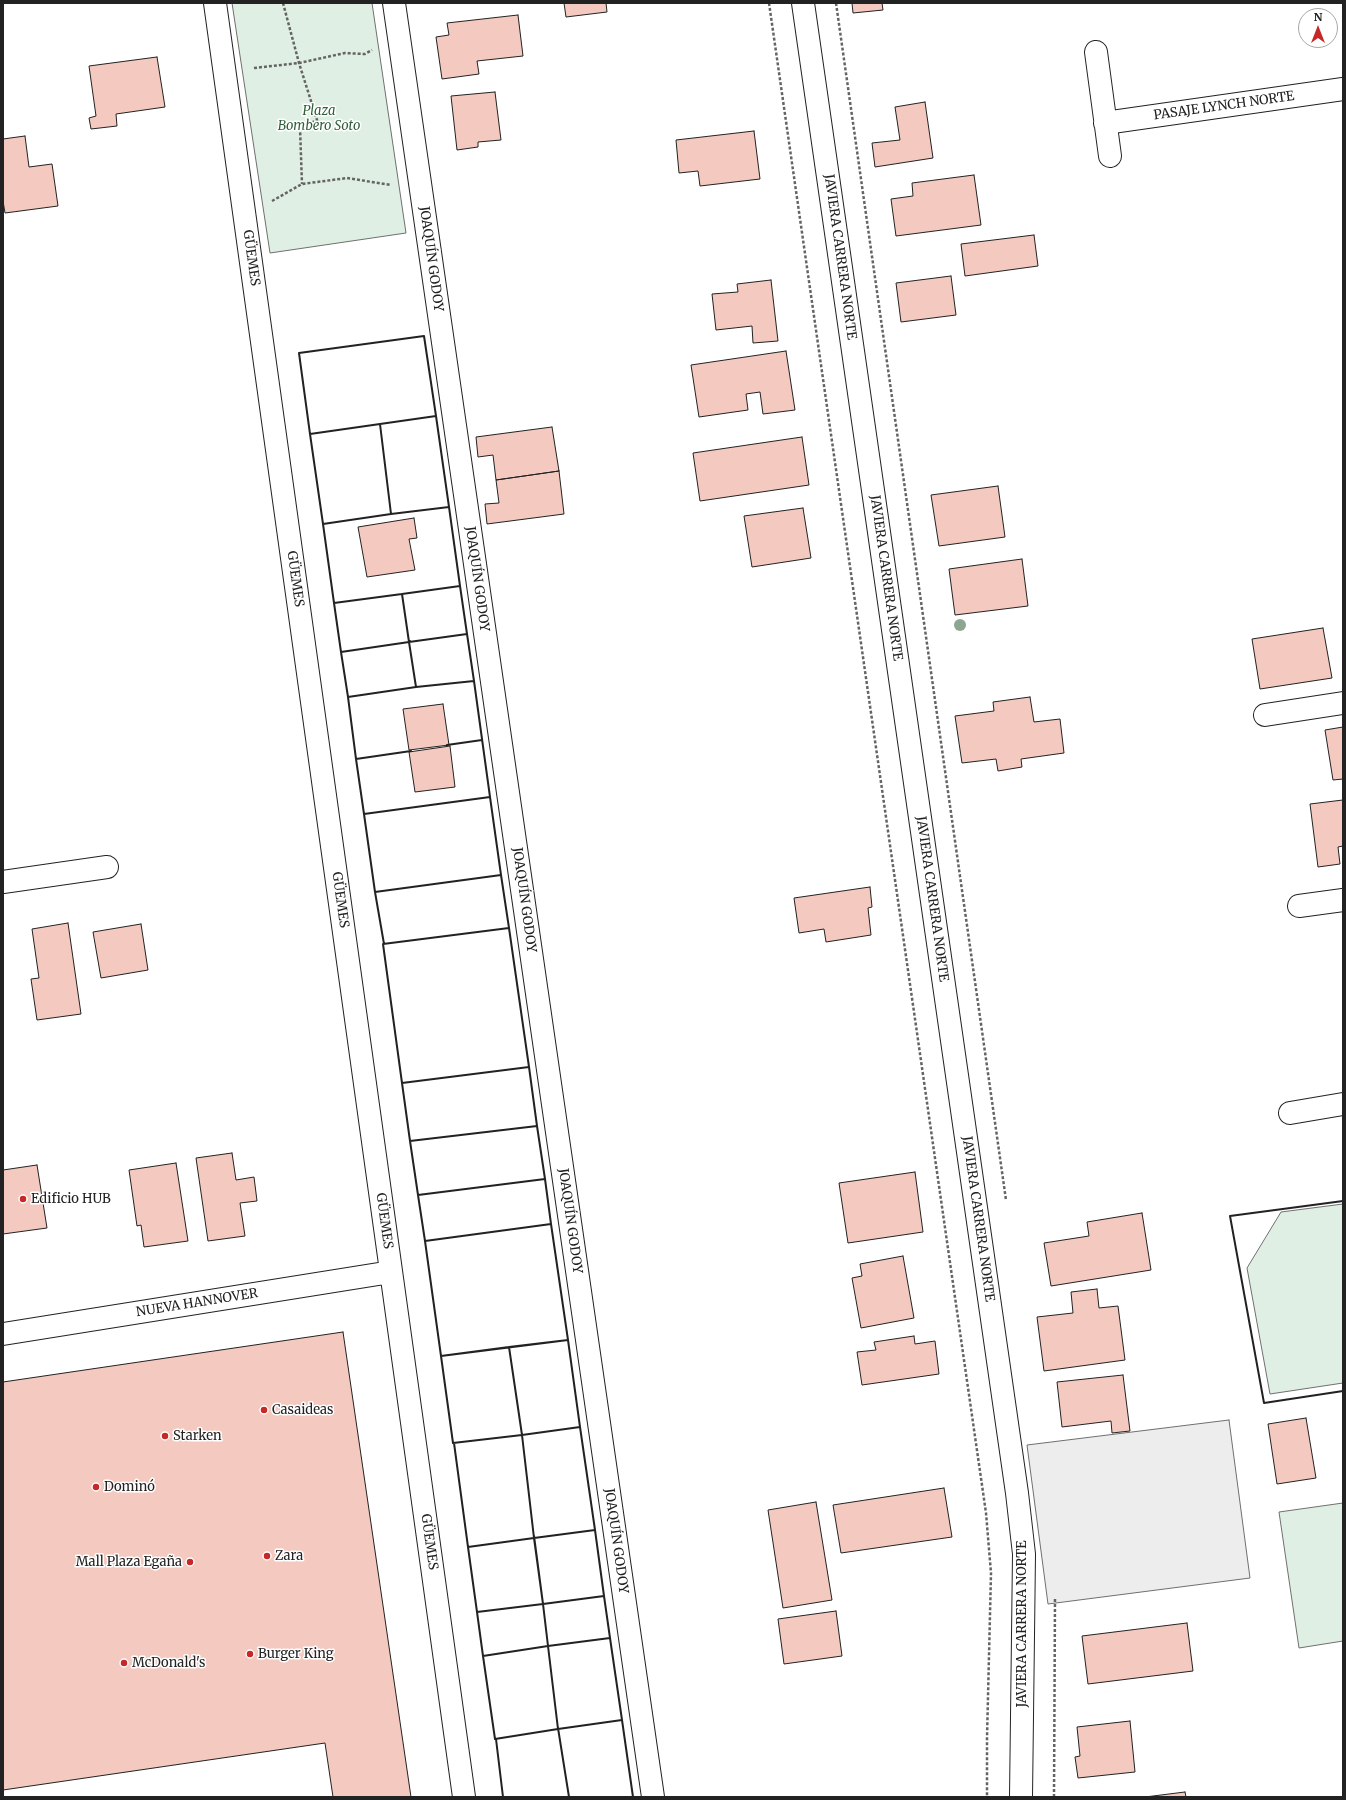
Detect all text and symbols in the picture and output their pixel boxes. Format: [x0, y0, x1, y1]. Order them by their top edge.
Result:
north arrow [1298, 8, 1338, 48]
text: N [1314, 10, 1322, 24]
street label: PASAJE LYNCH NORTE [1153, 88, 1295, 124]
park label: Plaza Bombero Soto [278, 103, 360, 134]
street label: JAVIERA CARRERA NORTE [821, 173, 859, 341]
street label: JOAQUÍN GODOY [416, 205, 446, 313]
street label: GÜEMES [239, 229, 263, 287]
street label: JAVIERA CARRERA NORTE [867, 494, 905, 662]
street label: JOAQUÍN GODOY [462, 525, 492, 633]
street label: GÜEMES [283, 550, 307, 608]
street label: JAVIERA CARRERA NORTE [913, 815, 951, 983]
street label: JOAQUÍN GODOY [509, 846, 539, 954]
street label: GÜEMES [328, 871, 352, 929]
street label: JAVIERA CARRERA NORTE [959, 1135, 997, 1303]
street label: JOAQUÍN GODOY [555, 1167, 585, 1275]
place label: Edificio HUB [31, 1191, 111, 1207]
street label: GÜEMES [372, 1192, 396, 1250]
marker: Edificio HUB [18, 1194, 28, 1204]
street label: NUEVA HANNOVER [135, 1286, 259, 1320]
place label: Casaideas [272, 1402, 333, 1418]
marker: Casaideas [259, 1405, 269, 1415]
place label: Starken [173, 1428, 222, 1444]
marker: Starken [160, 1431, 170, 1441]
place label: Dominó [104, 1479, 155, 1495]
marker: Dominó [91, 1482, 101, 1492]
street label: JOAQUÍN GODOY [601, 1487, 631, 1595]
street label: GÜEMES [417, 1513, 441, 1571]
street label: JAVIERA CARRERA NORTE [1014, 1540, 1030, 1708]
place label: Zara [275, 1548, 303, 1564]
marker: Zara [262, 1551, 272, 1561]
place label: Mall Plaza Egaña [76, 1554, 182, 1570]
marker: Mall Plaza Egaña [185, 1557, 195, 1567]
place label: Burger King [258, 1646, 334, 1662]
marker: Burger King [245, 1649, 255, 1659]
place label: McDonald's [132, 1655, 205, 1671]
marker: McDonald's [119, 1658, 129, 1668]

